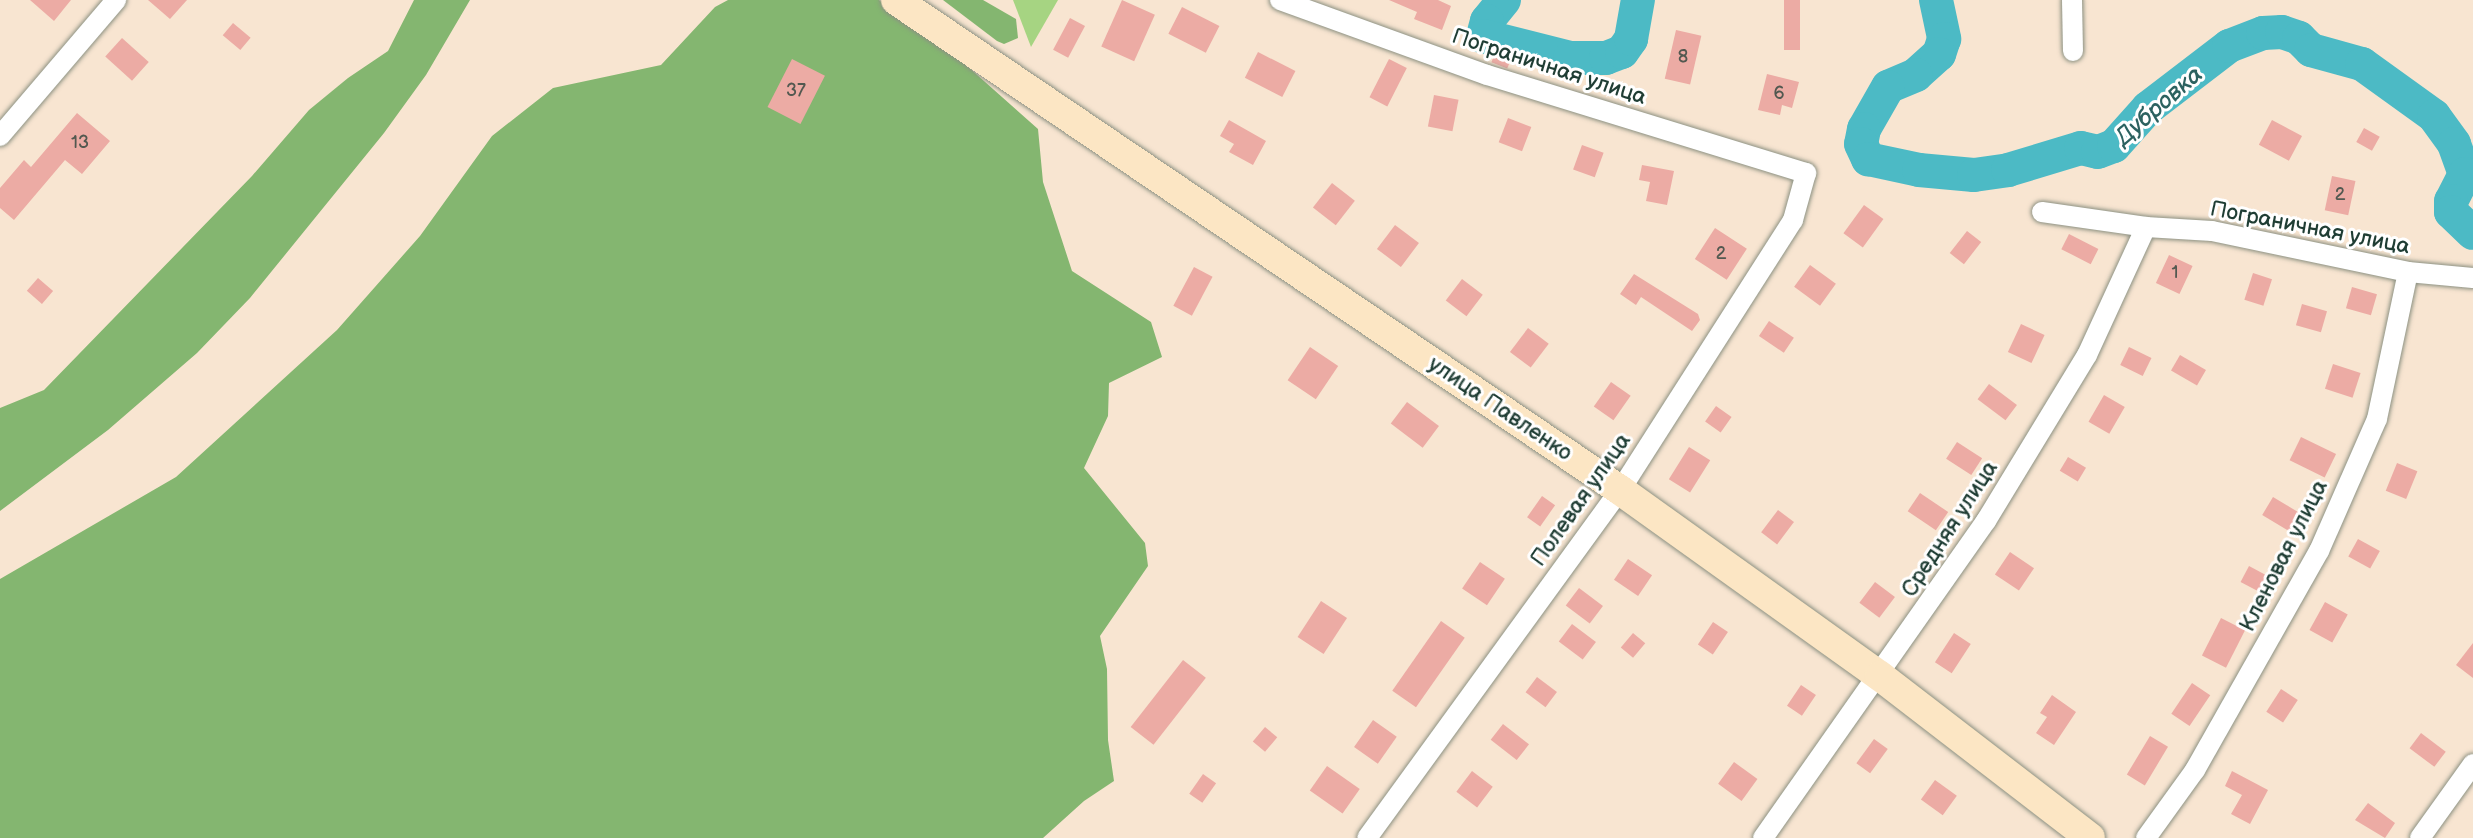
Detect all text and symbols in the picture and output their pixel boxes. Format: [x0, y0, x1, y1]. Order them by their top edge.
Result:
street label: Пограничная улица [1449, 23, 1649, 111]
house number: 8 [1678, 46, 1688, 68]
water label: Дубровка [2109, 60, 2209, 152]
house number: 37 [786, 80, 806, 102]
house number: 6 [1774, 83, 1784, 105]
house number: 13 [71, 132, 89, 154]
house number: 2 [2335, 184, 2345, 206]
street label: Пограничная улица [2208, 196, 2412, 260]
house number: 2 [1716, 243, 1726, 265]
house number: 1 [2172, 262, 2178, 284]
street label: улица Павленко [1423, 351, 1577, 467]
street label: Полевая улица [1525, 429, 1637, 571]
street label: Средняя улица [1896, 456, 2004, 602]
street label: Кленовая улица [2234, 476, 2334, 636]

